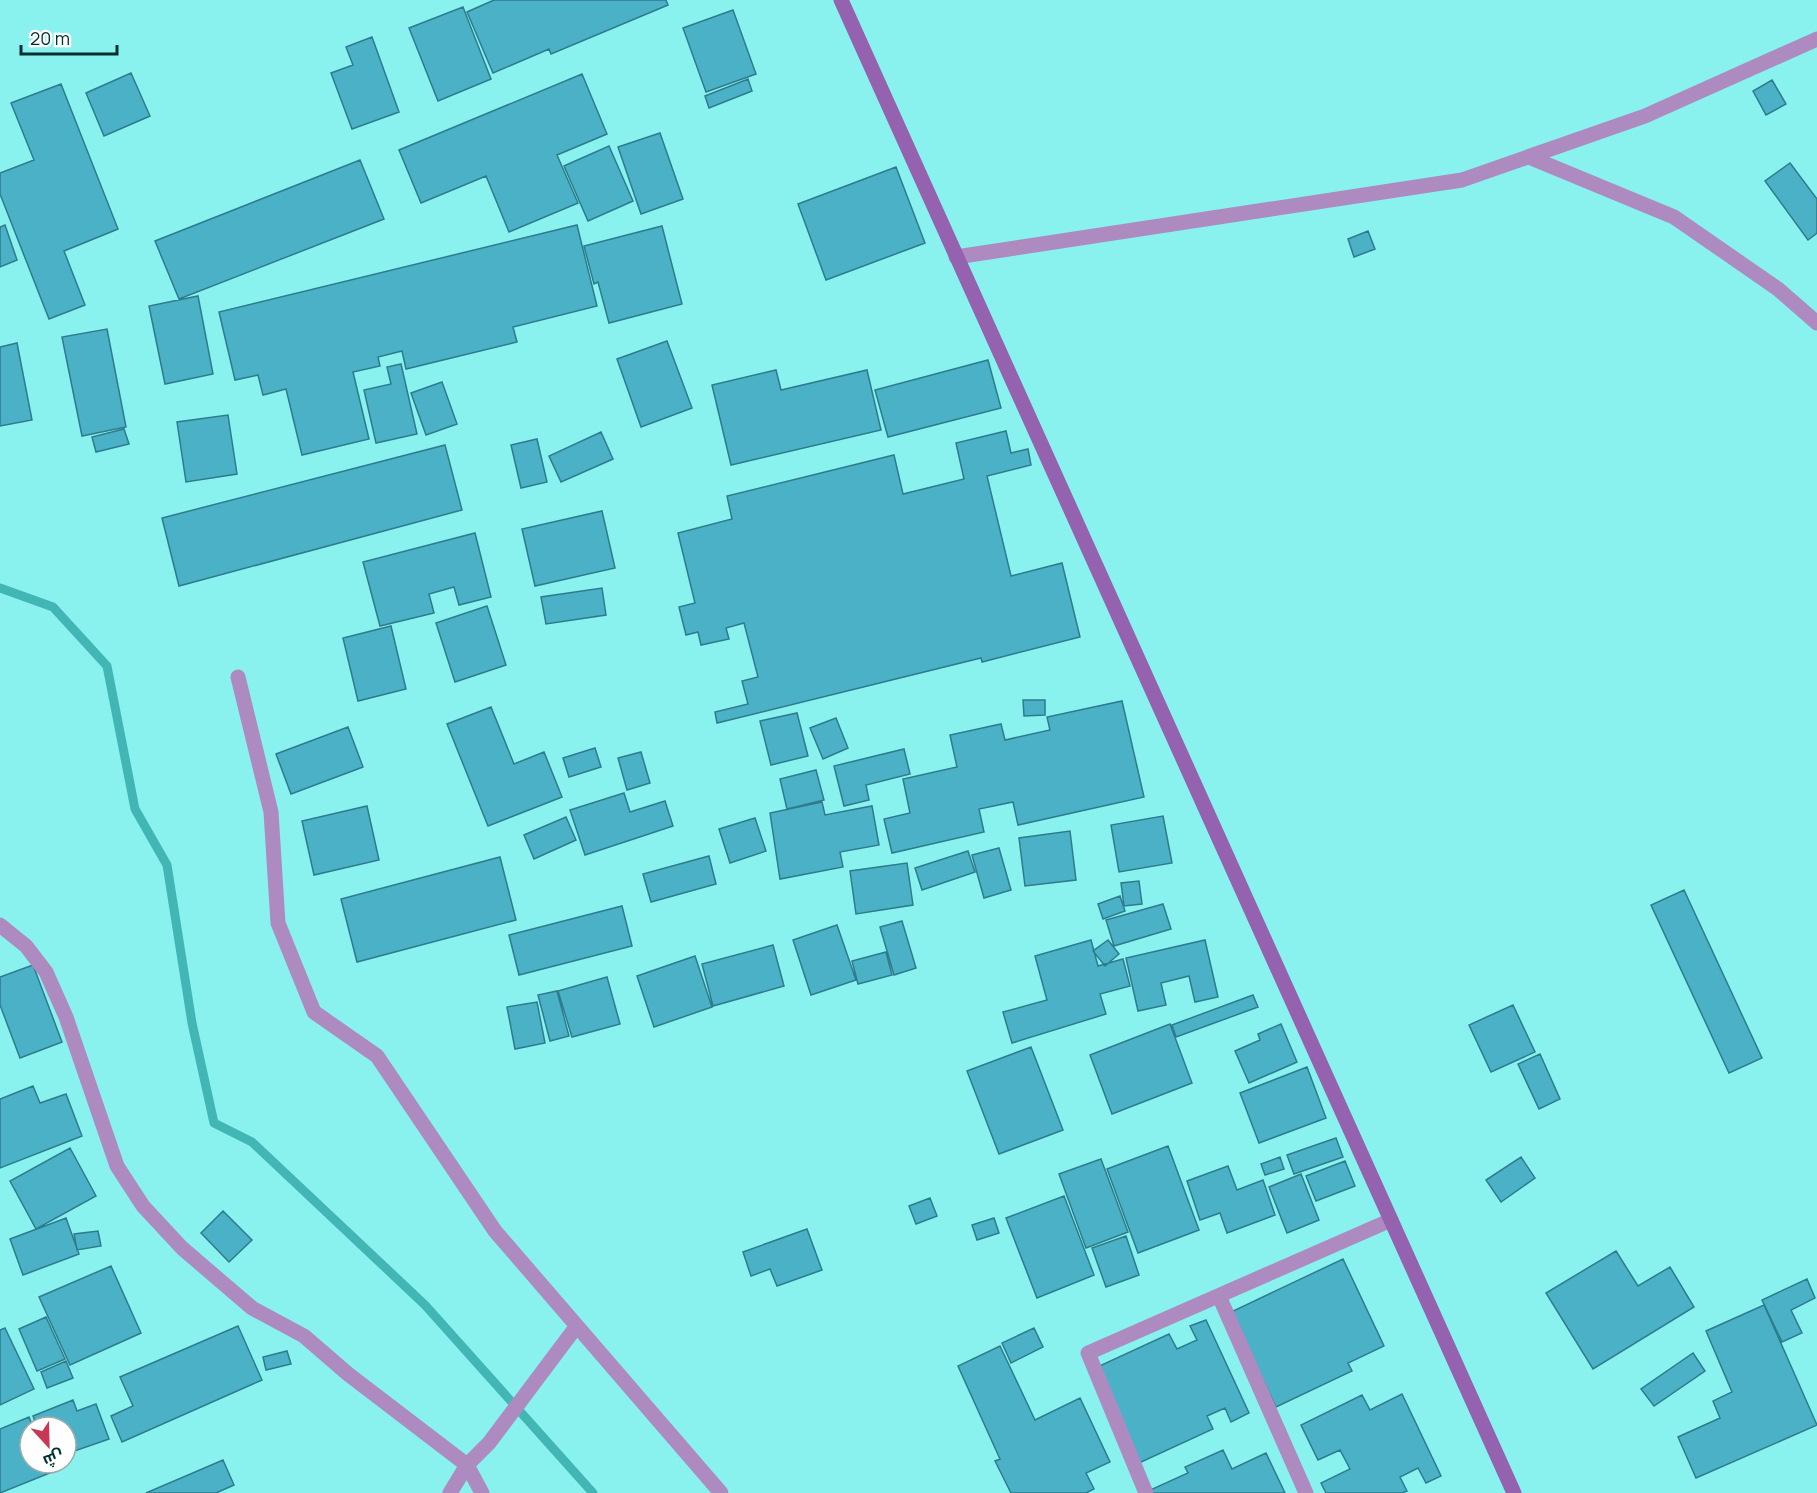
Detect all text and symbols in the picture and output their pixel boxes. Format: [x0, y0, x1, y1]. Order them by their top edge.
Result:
scale bar [21, 18, 117, 56]
text: 20 m [30, 26, 70, 50]
north arrow [18, 1415, 78, 1475]
text: ش [40, 1445, 67, 1473]

